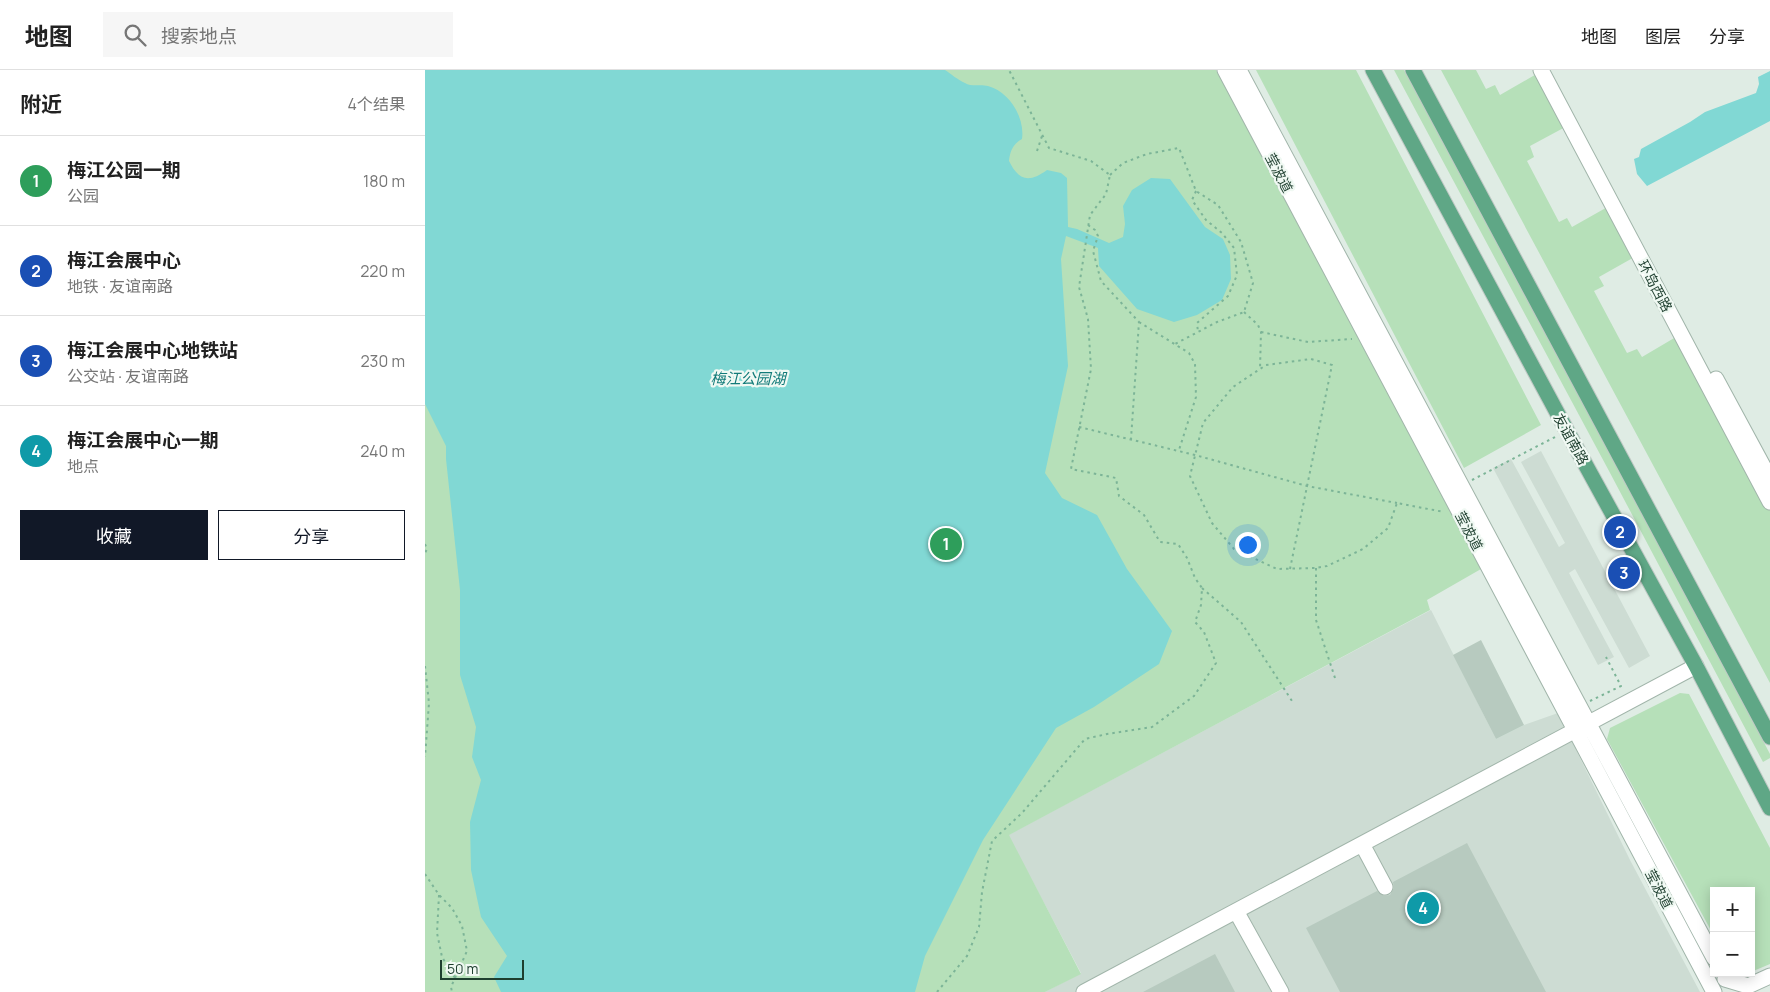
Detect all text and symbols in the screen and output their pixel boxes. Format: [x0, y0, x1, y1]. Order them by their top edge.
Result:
search box [103, 12, 453, 57]
text: 地图 [25, 19, 73, 52]
icon: search [121, 21, 149, 49]
text: 搜索地点 [161, 23, 237, 49]
text: 地图 [1581, 24, 1617, 48]
text: 图层 [1645, 24, 1681, 48]
text: 分享 [1709, 24, 1745, 48]
text: 附近 [20, 90, 62, 118]
text: 4个结果 [348, 93, 405, 115]
street label: 莹波道 [1261, 150, 1298, 196]
text: 梅江公园一期 [67, 157, 181, 183]
text: 1 [32, 170, 40, 192]
text: 180 m [363, 170, 405, 192]
text: 公园 [67, 185, 99, 207]
text: 梅江会展中心 [67, 247, 181, 273]
street label: 环岛西路 [1634, 257, 1677, 315]
text: 2 [31, 260, 41, 282]
text: 220 m [360, 260, 405, 282]
text: 地铁 · 友谊南路 [67, 275, 173, 297]
text: 梅江会展中心地铁站 [67, 337, 238, 363]
text: 3 [31, 350, 41, 372]
text: 230 m [361, 350, 405, 372]
text: 公交站 · 友谊南路 [67, 365, 189, 387]
water label: 梅江公园湖 [710, 368, 787, 389]
street label: 友谊南路 [1550, 410, 1593, 468]
text: 梅江会展中心一期 [67, 427, 219, 453]
text: 4 [31, 440, 41, 462]
text: 240 m [360, 440, 405, 462]
text: 地点 [67, 455, 99, 477]
street label: 莹波道 [1451, 508, 1488, 554]
button: 收藏 [20, 510, 208, 560]
button: 分享 [218, 510, 405, 560]
pin: 2 [1604, 513, 1636, 551]
pin: 1 [930, 525, 962, 563]
your location [1235, 532, 1261, 558]
pin: 3 [1608, 554, 1640, 592]
street label: 莹波道 [1641, 866, 1678, 912]
map controls [1710, 887, 1755, 977]
button: + [1710, 887, 1755, 932]
pin: 4 [1407, 889, 1439, 927]
button: − [1710, 932, 1755, 977]
scale bar [440, 957, 524, 980]
text: 50 m [447, 959, 478, 978]

